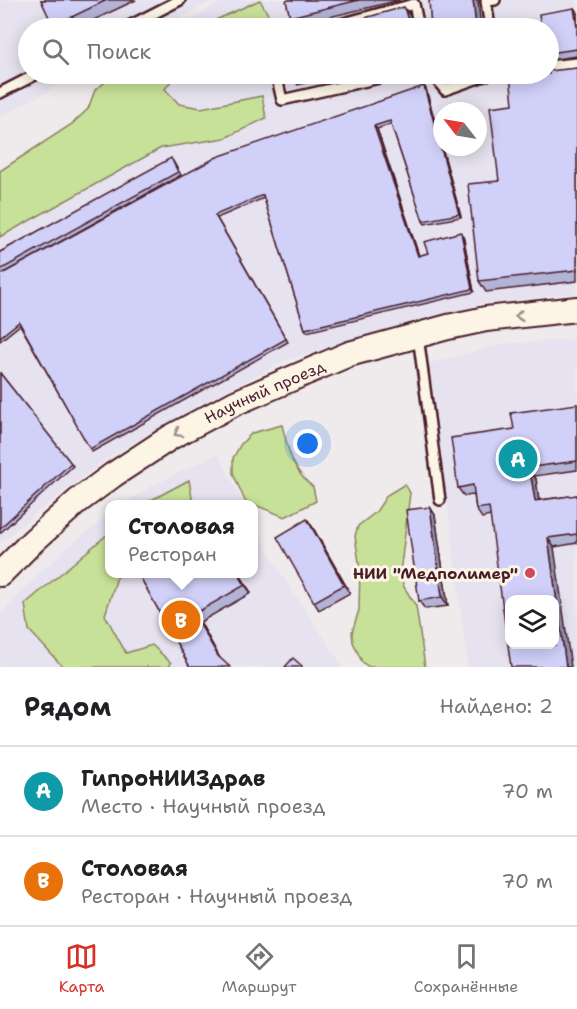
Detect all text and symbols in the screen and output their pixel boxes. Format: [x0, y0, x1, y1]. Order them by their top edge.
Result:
search box [18, 18, 559, 84]
icon: search [39, 35, 72, 68]
text: Поиск [87, 37, 151, 66]
north arrow [433, 102, 487, 156]
one-way arrow [514, 309, 523, 321]
street label: Научный проезд [201, 355, 328, 428]
one-way arrow [174, 426, 184, 437]
your location [293, 429, 322, 458]
pin: A [498, 436, 538, 482]
popup [105, 500, 258, 578]
text: Столовая [128, 512, 235, 541]
text: Ресторан [128, 541, 217, 567]
place label: НИИ "Медполимер" [353, 563, 518, 584]
marker: НИИ "Медполимер" [523, 566, 537, 580]
map controls [505, 595, 559, 649]
button: layers [505, 595, 559, 649]
pin: B [162, 598, 201, 642]
text: Рядом [24, 689, 111, 724]
text: Найдено: 2 [440, 693, 553, 719]
text: ГипроНИИЗдрав [81, 764, 265, 793]
text: A [36, 778, 51, 804]
text: 70 m [501, 778, 553, 804]
text: Место · Научный проезд [81, 793, 325, 819]
text: Столовая [81, 854, 188, 883]
text: B [37, 868, 50, 894]
text: 70 m [501, 868, 553, 894]
text: Ресторан · Научный проезд [81, 883, 352, 909]
tab: Карта [59, 940, 104, 997]
tab: Маршрут [222, 940, 296, 997]
tab: Сохранённые [414, 940, 518, 997]

